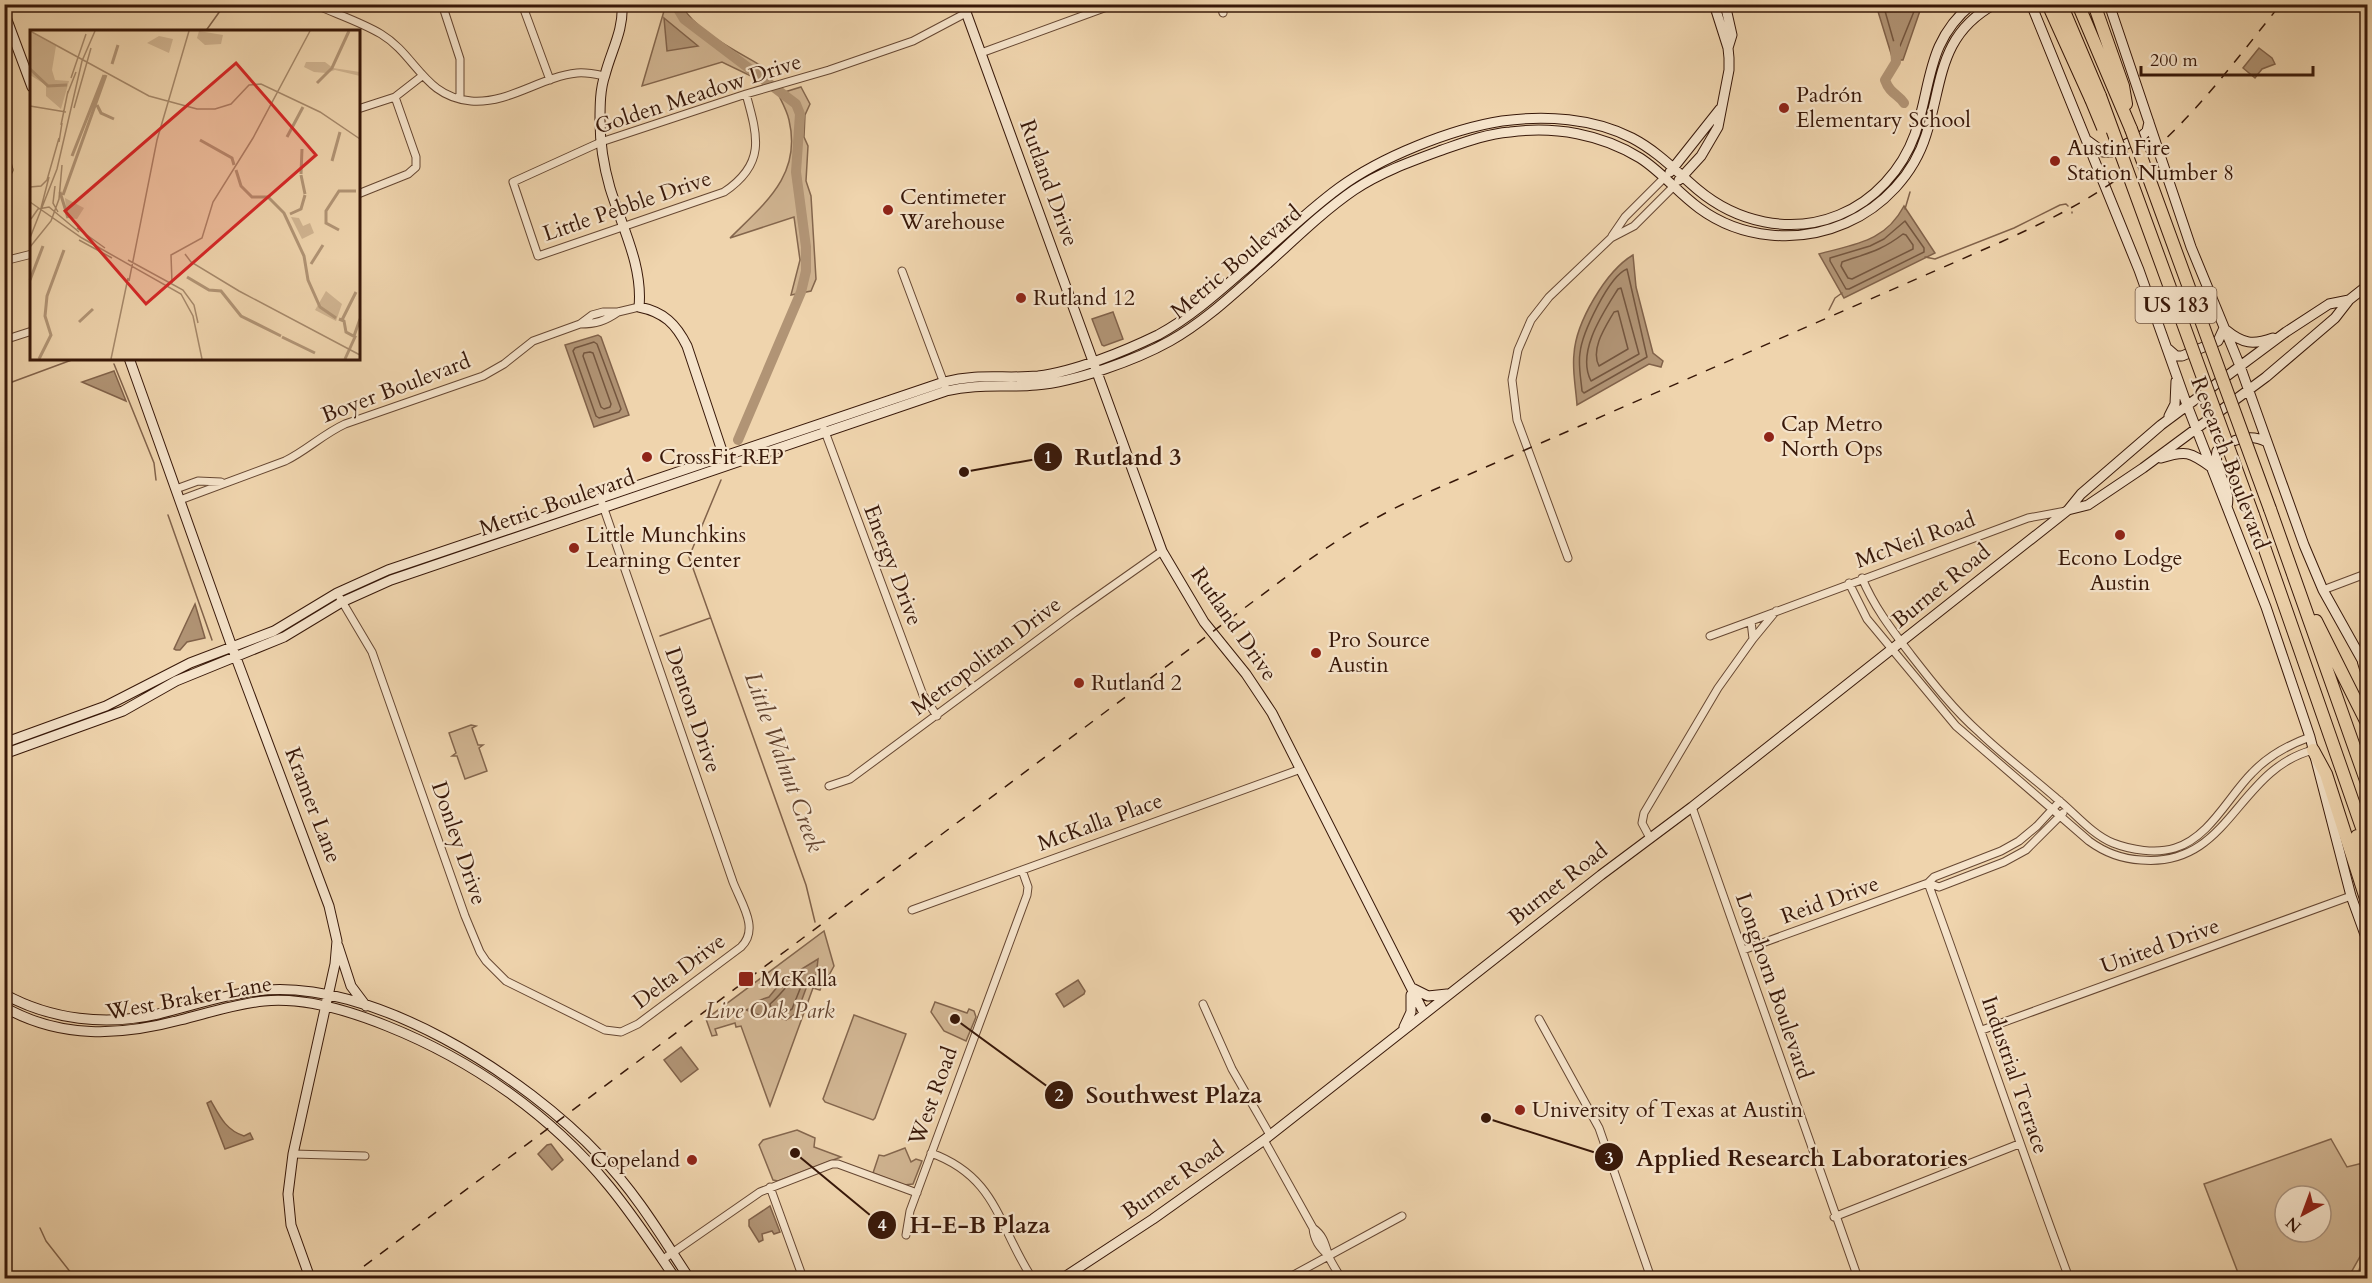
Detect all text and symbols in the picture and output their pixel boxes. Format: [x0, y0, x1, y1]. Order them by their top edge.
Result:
inset map [30, 30, 360, 360]
scale bar [2141, 39, 2314, 77]
street label: Golden Meadow Drive [591, 46, 805, 142]
text: 200 m [2150, 48, 2198, 73]
place label: Padrón Elementary School [1796, 80, 1971, 135]
marker: Padrón Elementary School [1777, 101, 1791, 115]
street label: Rutland Drive [1012, 116, 1086, 250]
place label: Austin Fire Station Number 8 [2067, 133, 2234, 188]
marker: Austin Fire Station Number 8 [2048, 154, 2062, 168]
street label: Little Pebble Drive [539, 163, 715, 249]
place label: Centimeter Warehouse [899, 182, 1007, 237]
street label: Metric Boulevard [1164, 198, 1308, 326]
marker: Centimeter Warehouse [881, 203, 895, 217]
place label: Rutland 12 [1033, 283, 1135, 313]
road number: US 183 [2136, 287, 2216, 323]
marker: Rutland 12 [1014, 291, 1028, 305]
street label: Boyer Boulevard [317, 346, 475, 430]
street label: Research Boulevard [2183, 372, 2277, 554]
place label: Cap Metro North Ops [1781, 409, 1883, 464]
marker: Cap Metro North Ops [1762, 430, 1776, 444]
callout: Rutland 3 [1033, 436, 1194, 478]
text: Rutland 3 [1075, 441, 1181, 474]
place label: CrossFit REP [659, 442, 784, 472]
text: 1 [1043, 445, 1053, 470]
marker: CrossFit REP [640, 450, 654, 464]
street label: Metric Boulevard [475, 462, 639, 544]
street label: Energy Drive [856, 500, 930, 630]
street label: McNeil Road [1851, 504, 1979, 576]
place label: Little Munchkins Learning Center [586, 520, 746, 575]
marker: Econo Lodge Austin [2113, 528, 2127, 542]
street label: Burnet Road [1885, 537, 1997, 635]
marker: Little Munchkins Learning Center [567, 541, 581, 555]
place label: Econo Lodge Austin [2057, 543, 2183, 598]
street label: Rutland Drive [1184, 561, 1284, 687]
street label: Metropolitan Drive [905, 590, 1067, 722]
place label: Pro Source Austin [1328, 625, 1430, 680]
street label: Denton Drive [658, 643, 728, 777]
marker: Pro Source Austin [1309, 646, 1323, 660]
water label: Little Walnut Creek [736, 667, 832, 857]
place label: Rutland 2 [1091, 668, 1182, 698]
marker: Rutland 2 [1072, 676, 1086, 690]
street label: Kramer Lane [277, 743, 349, 867]
street label: Donley Drive [424, 777, 494, 909]
street label: McKalla Place [1033, 785, 1167, 859]
street label: Burnet Road [1502, 835, 1614, 932]
street label: Reid Drive [1777, 868, 1883, 932]
street label: Longhorn Boulevard [1728, 889, 1820, 1083]
street label: United Drive [2096, 911, 2224, 981]
street label: Delta Drive [626, 926, 732, 1016]
place label: McKalla [760, 964, 838, 994]
street label: West Braker Lane [103, 969, 274, 1028]
marker: McKalla [737, 970, 755, 988]
street label: Industrial Terrace [1974, 992, 2056, 1158]
park label: Live Oak Park [705, 996, 835, 1026]
street label: West Road [901, 1042, 965, 1150]
callout: Southwest Plaza [1044, 1074, 1274, 1116]
text: Southwest Plaza [1086, 1079, 1262, 1112]
text: 2 [1054, 1083, 1064, 1108]
place label: University of Texas at Austin [1532, 1095, 1804, 1125]
marker: University of Texas at Austin [1513, 1103, 1527, 1117]
street label: Burnet Road [1116, 1133, 1230, 1226]
callout: Applied Research Laboratories [1594, 1136, 1980, 1178]
text: Applied Research Laboratories [1636, 1142, 1968, 1175]
place label: Copeland [590, 1145, 680, 1175]
text: 3 [1604, 1146, 1614, 1171]
marker: Copeland [685, 1153, 699, 1167]
north arrow [2273, 1184, 2333, 1244]
callout: H-E-B Plaza [867, 1204, 1062, 1246]
text: H-E-B Plaza [910, 1209, 1051, 1242]
text: N [2281, 1212, 2306, 1237]
text: 4 [877, 1213, 887, 1238]

